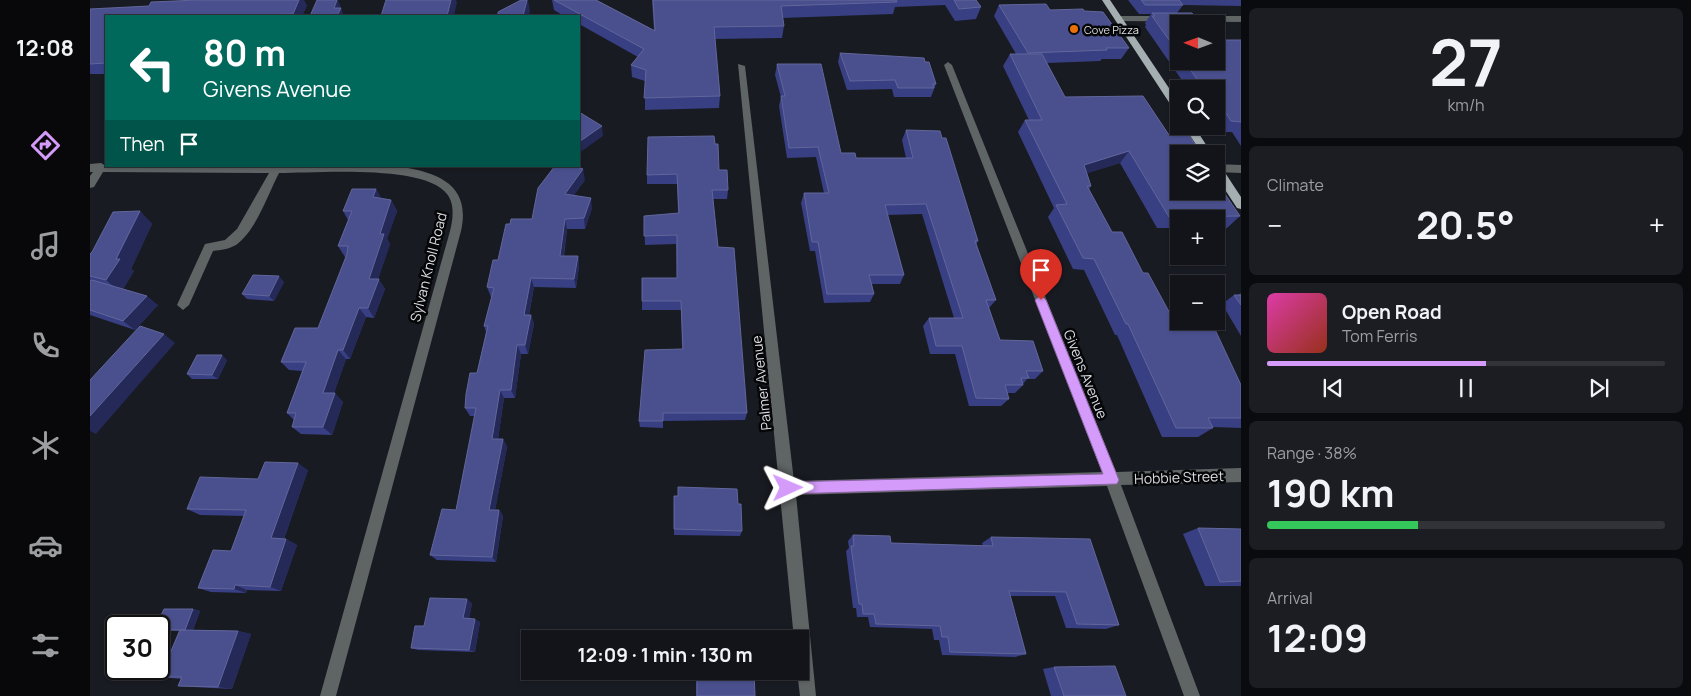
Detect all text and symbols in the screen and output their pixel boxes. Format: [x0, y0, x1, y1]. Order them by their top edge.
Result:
north arrow [1170, 15, 1225, 70]
map controls [1170, 15, 1225, 330]
text: 27 [1429, 17, 1503, 106]
place label: Cove Pizza [1084, 22, 1139, 37]
marker: Cove Pizza [1068, 23, 1080, 35]
text: 80 m [203, 29, 286, 77]
text: 12:08 [16, 33, 74, 63]
icon: left [120, 35, 185, 100]
text: Givens Avenue [203, 74, 351, 104]
button: search [1170, 80, 1225, 135]
text: km/h [1447, 94, 1485, 116]
icon: directions [28, 128, 63, 163]
icon: arrive [175, 130, 203, 158]
text: Then [120, 131, 165, 157]
button: layers [1170, 145, 1225, 200]
text: Climate [1267, 174, 1324, 196]
text: 20.5° [1416, 198, 1515, 250]
text: − [1267, 206, 1282, 244]
text: + [1649, 206, 1665, 244]
street label: Sylvan Knoll Road [405, 210, 451, 324]
button: + [1170, 210, 1225, 265]
icon: music [28, 228, 63, 263]
pin [1020, 249, 1062, 300]
icon: arrive [1027, 256, 1055, 284]
button: − [1170, 275, 1225, 330]
text: Open Road [1342, 299, 1442, 325]
text: Tom Ferris [1342, 325, 1417, 347]
street label: Givens Avenue [1060, 327, 1112, 421]
icon: phone [28, 328, 63, 363]
street label: Palmer Avenue [747, 335, 775, 431]
icon: previous [1319, 374, 1347, 402]
icon: pause [1452, 374, 1480, 402]
icon: next [1585, 374, 1613, 402]
icon: climate [28, 428, 63, 463]
text: Range · 38% [1267, 442, 1357, 464]
position arrow [761, 461, 813, 513]
street label: Hobbie Street [1134, 466, 1225, 488]
text: 190 km [1267, 466, 1394, 518]
icon: car [28, 528, 63, 563]
text: Arrival [1267, 587, 1313, 609]
text: 12:09 [1267, 611, 1368, 663]
speed limit sign: 30 [105, 615, 170, 680]
icon: filters [28, 628, 63, 663]
text: 12:09 · 1 min · 130 m [578, 642, 752, 668]

